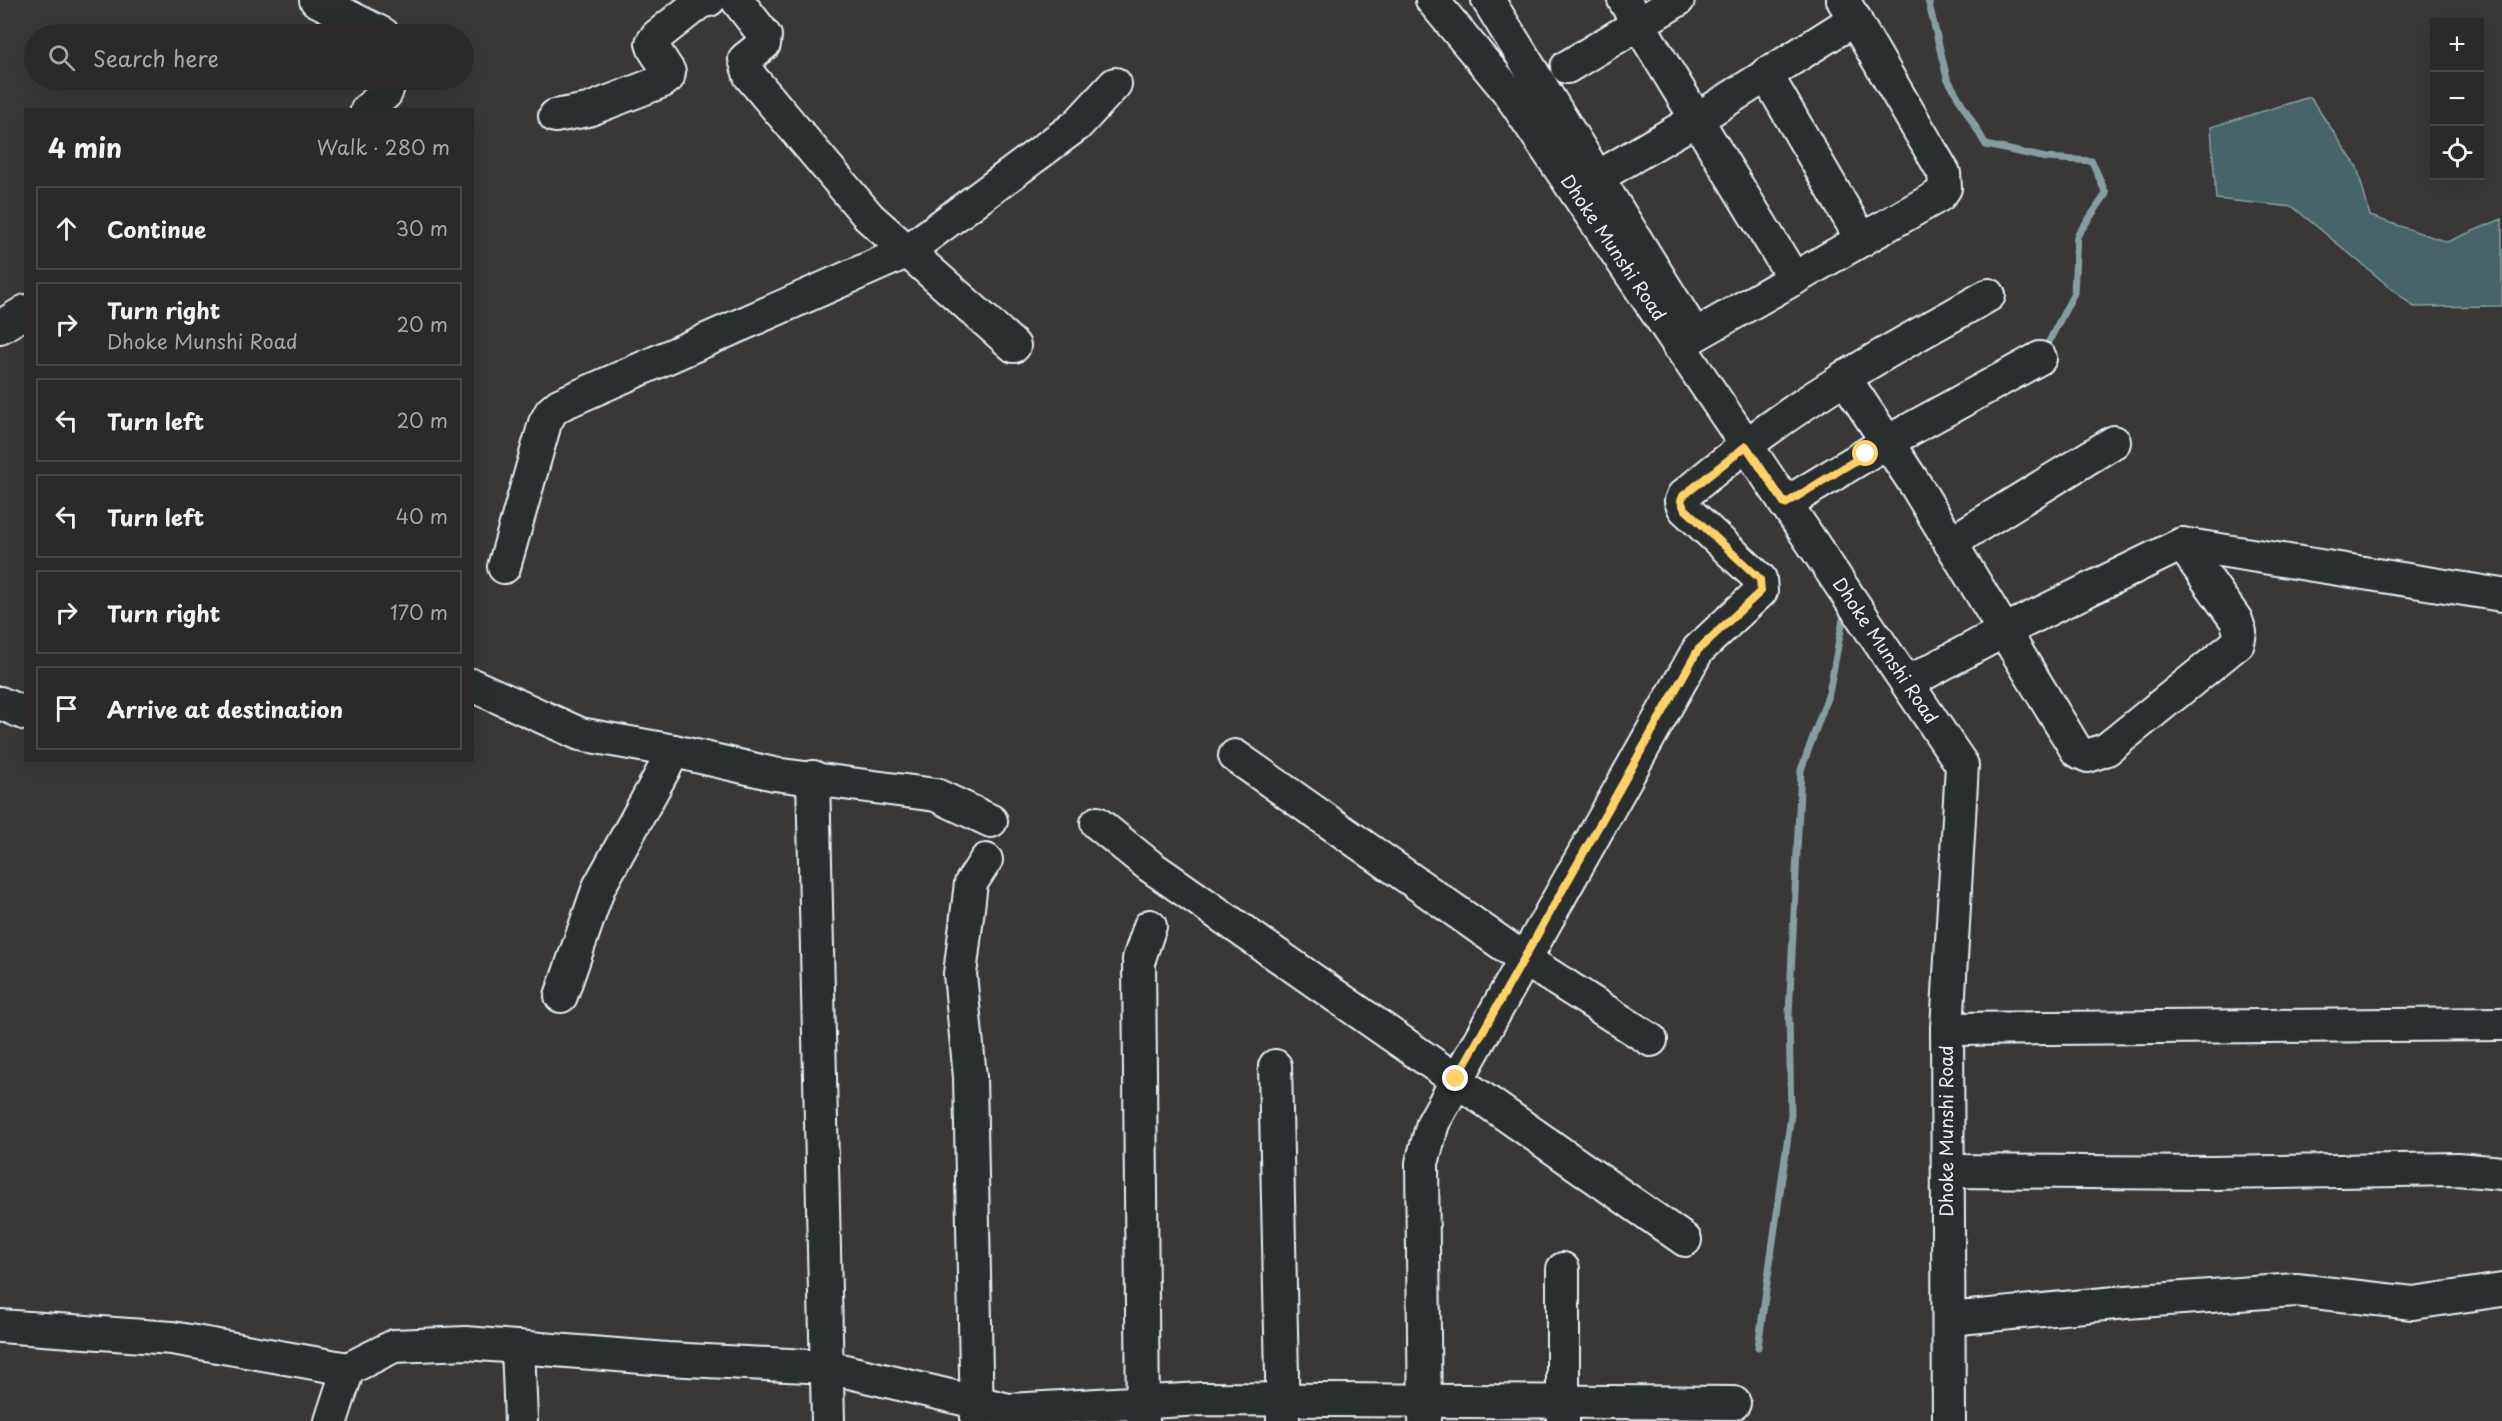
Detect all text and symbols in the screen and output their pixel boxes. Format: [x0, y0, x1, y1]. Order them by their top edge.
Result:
map controls [2430, 18, 2484, 180]
button: + [2430, 18, 2484, 72]
search box [24, 24, 474, 90]
icon: search [45, 41, 78, 74]
text: Search here [93, 41, 219, 74]
button: − [2430, 72, 2484, 126]
button: locate [2430, 126, 2484, 180]
text: 4 min [48, 128, 122, 167]
text: Walk · 280 m [317, 132, 450, 162]
street label: Dhoke Munshi Road [1555, 168, 1673, 326]
icon: ahead [50, 212, 83, 245]
text: Continue [107, 212, 206, 245]
text: 30 m [395, 213, 448, 243]
text: Turn right [107, 293, 220, 326]
icon: right [50, 308, 83, 341]
text: 20 m [396, 309, 448, 339]
text: Dhoke Munshi Road [107, 326, 298, 356]
icon: left [50, 404, 83, 437]
text: Turn left [107, 404, 204, 437]
text: 20 m [396, 405, 448, 435]
route start [1852, 440, 1878, 466]
icon: left [50, 500, 83, 533]
text: Turn left [107, 500, 204, 533]
text: 40 m [396, 501, 448, 531]
street label: Dhoke Munshi Road [1827, 571, 1945, 729]
icon: right [50, 596, 83, 629]
text: Turn right [107, 596, 220, 629]
text: 170 m [390, 597, 448, 627]
icon: arrive [50, 692, 83, 725]
text: Arrive at destination [107, 692, 343, 725]
street label: Dhoke Munshi Road [1932, 1045, 1959, 1217]
route end [1442, 1065, 1468, 1091]

